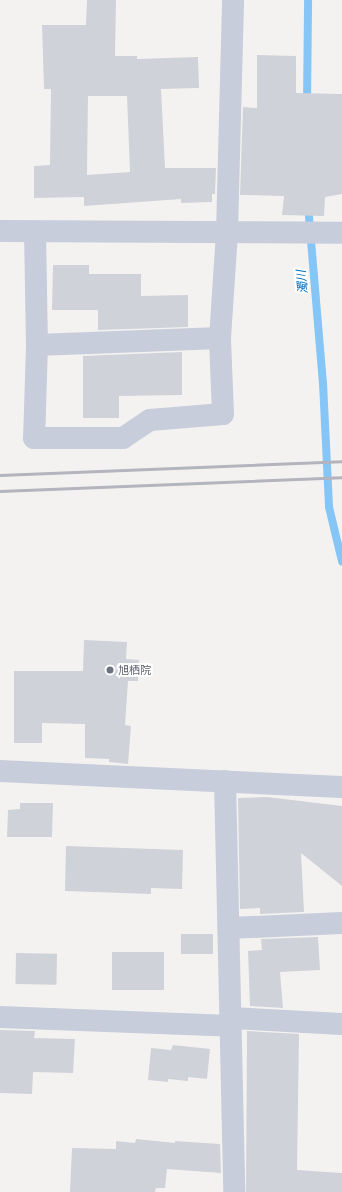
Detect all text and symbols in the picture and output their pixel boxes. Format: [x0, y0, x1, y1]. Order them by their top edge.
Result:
water label: 濁川 [294, 269, 310, 295]
place label: 旭栖院 [118, 663, 151, 677]
marker: 旭栖院 [105, 665, 115, 675]

